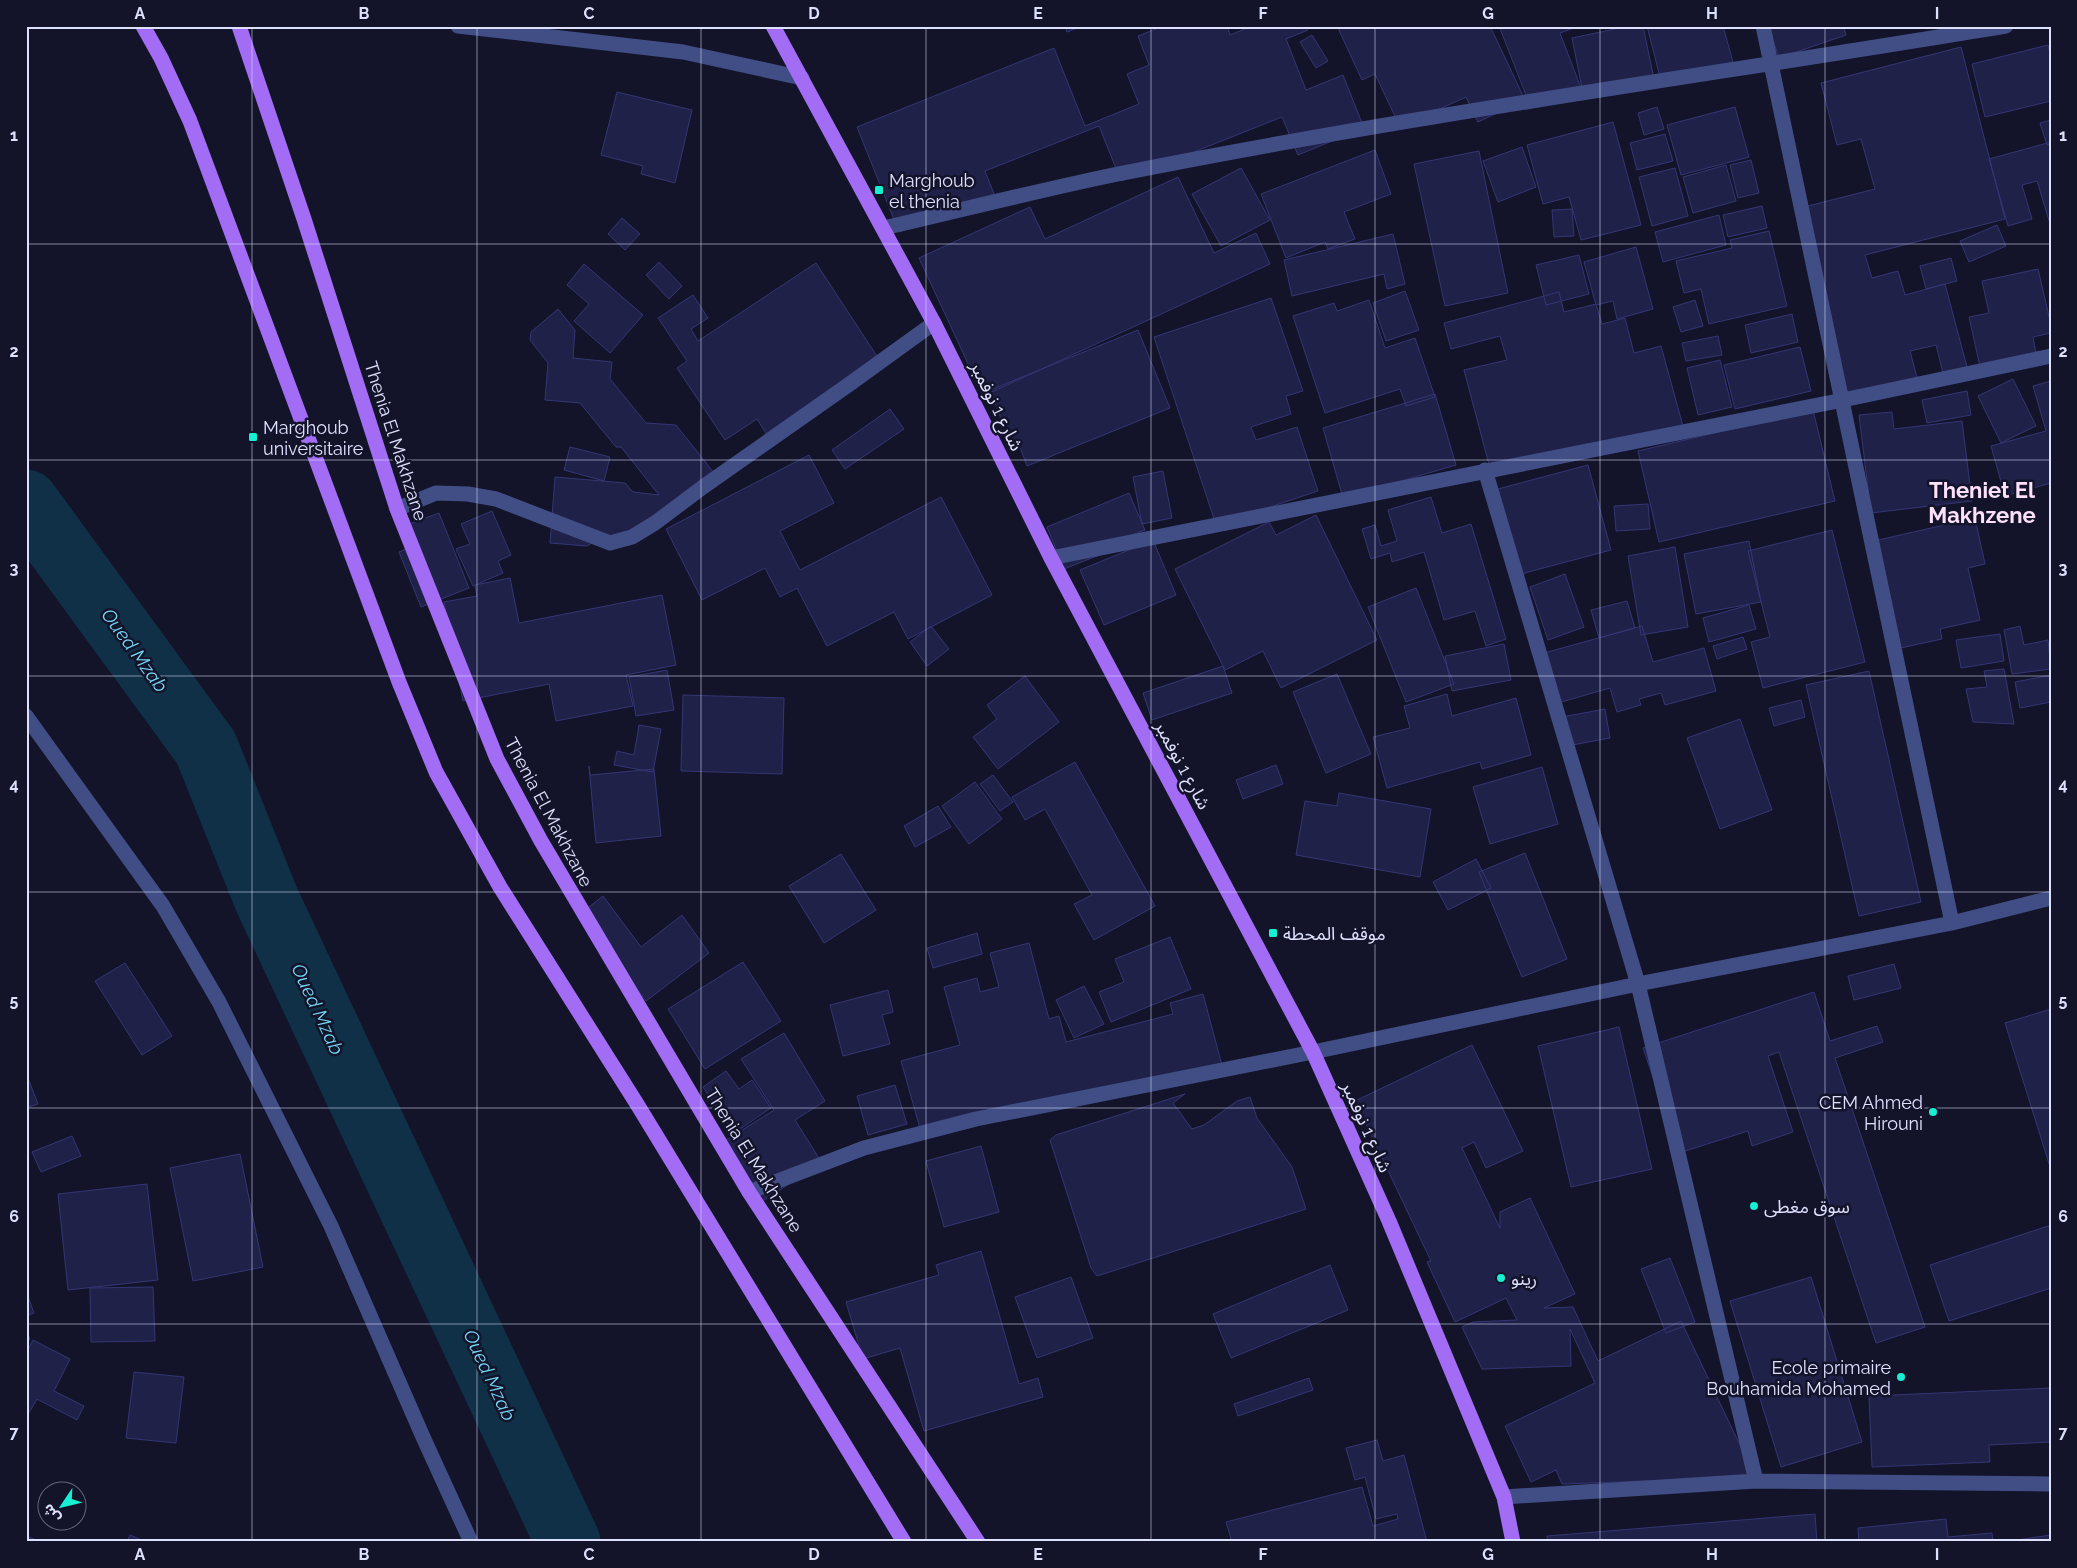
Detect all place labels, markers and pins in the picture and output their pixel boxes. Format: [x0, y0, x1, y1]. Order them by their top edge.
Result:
place label: Marghoub el thenia [889, 170, 975, 212]
marker: Marghoub el thenia [873, 184, 885, 196]
place label: Marghoub universitaire [263, 417, 364, 459]
marker: Marghoub universitaire [247, 431, 259, 443]
place label: موقف المحطة [1283, 923, 1386, 945]
marker: موقف المحطة [1267, 927, 1279, 939]
place label: CEM Ahmed Hirouni [1819, 1092, 1923, 1134]
marker: CEM Ahmed Hirouni [1927, 1106, 1939, 1118]
place label: سوق مغطى [1764, 1196, 1850, 1218]
marker: سوق مغطى [1748, 1200, 1760, 1212]
place label: رينو [1511, 1268, 1537, 1290]
marker: رينو [1495, 1272, 1507, 1284]
place label: Ecole primaire Bouhamida Mohamed [1706, 1357, 1891, 1399]
marker: Ecole primaire Bouhamida Mohamed [1895, 1371, 1907, 1383]

